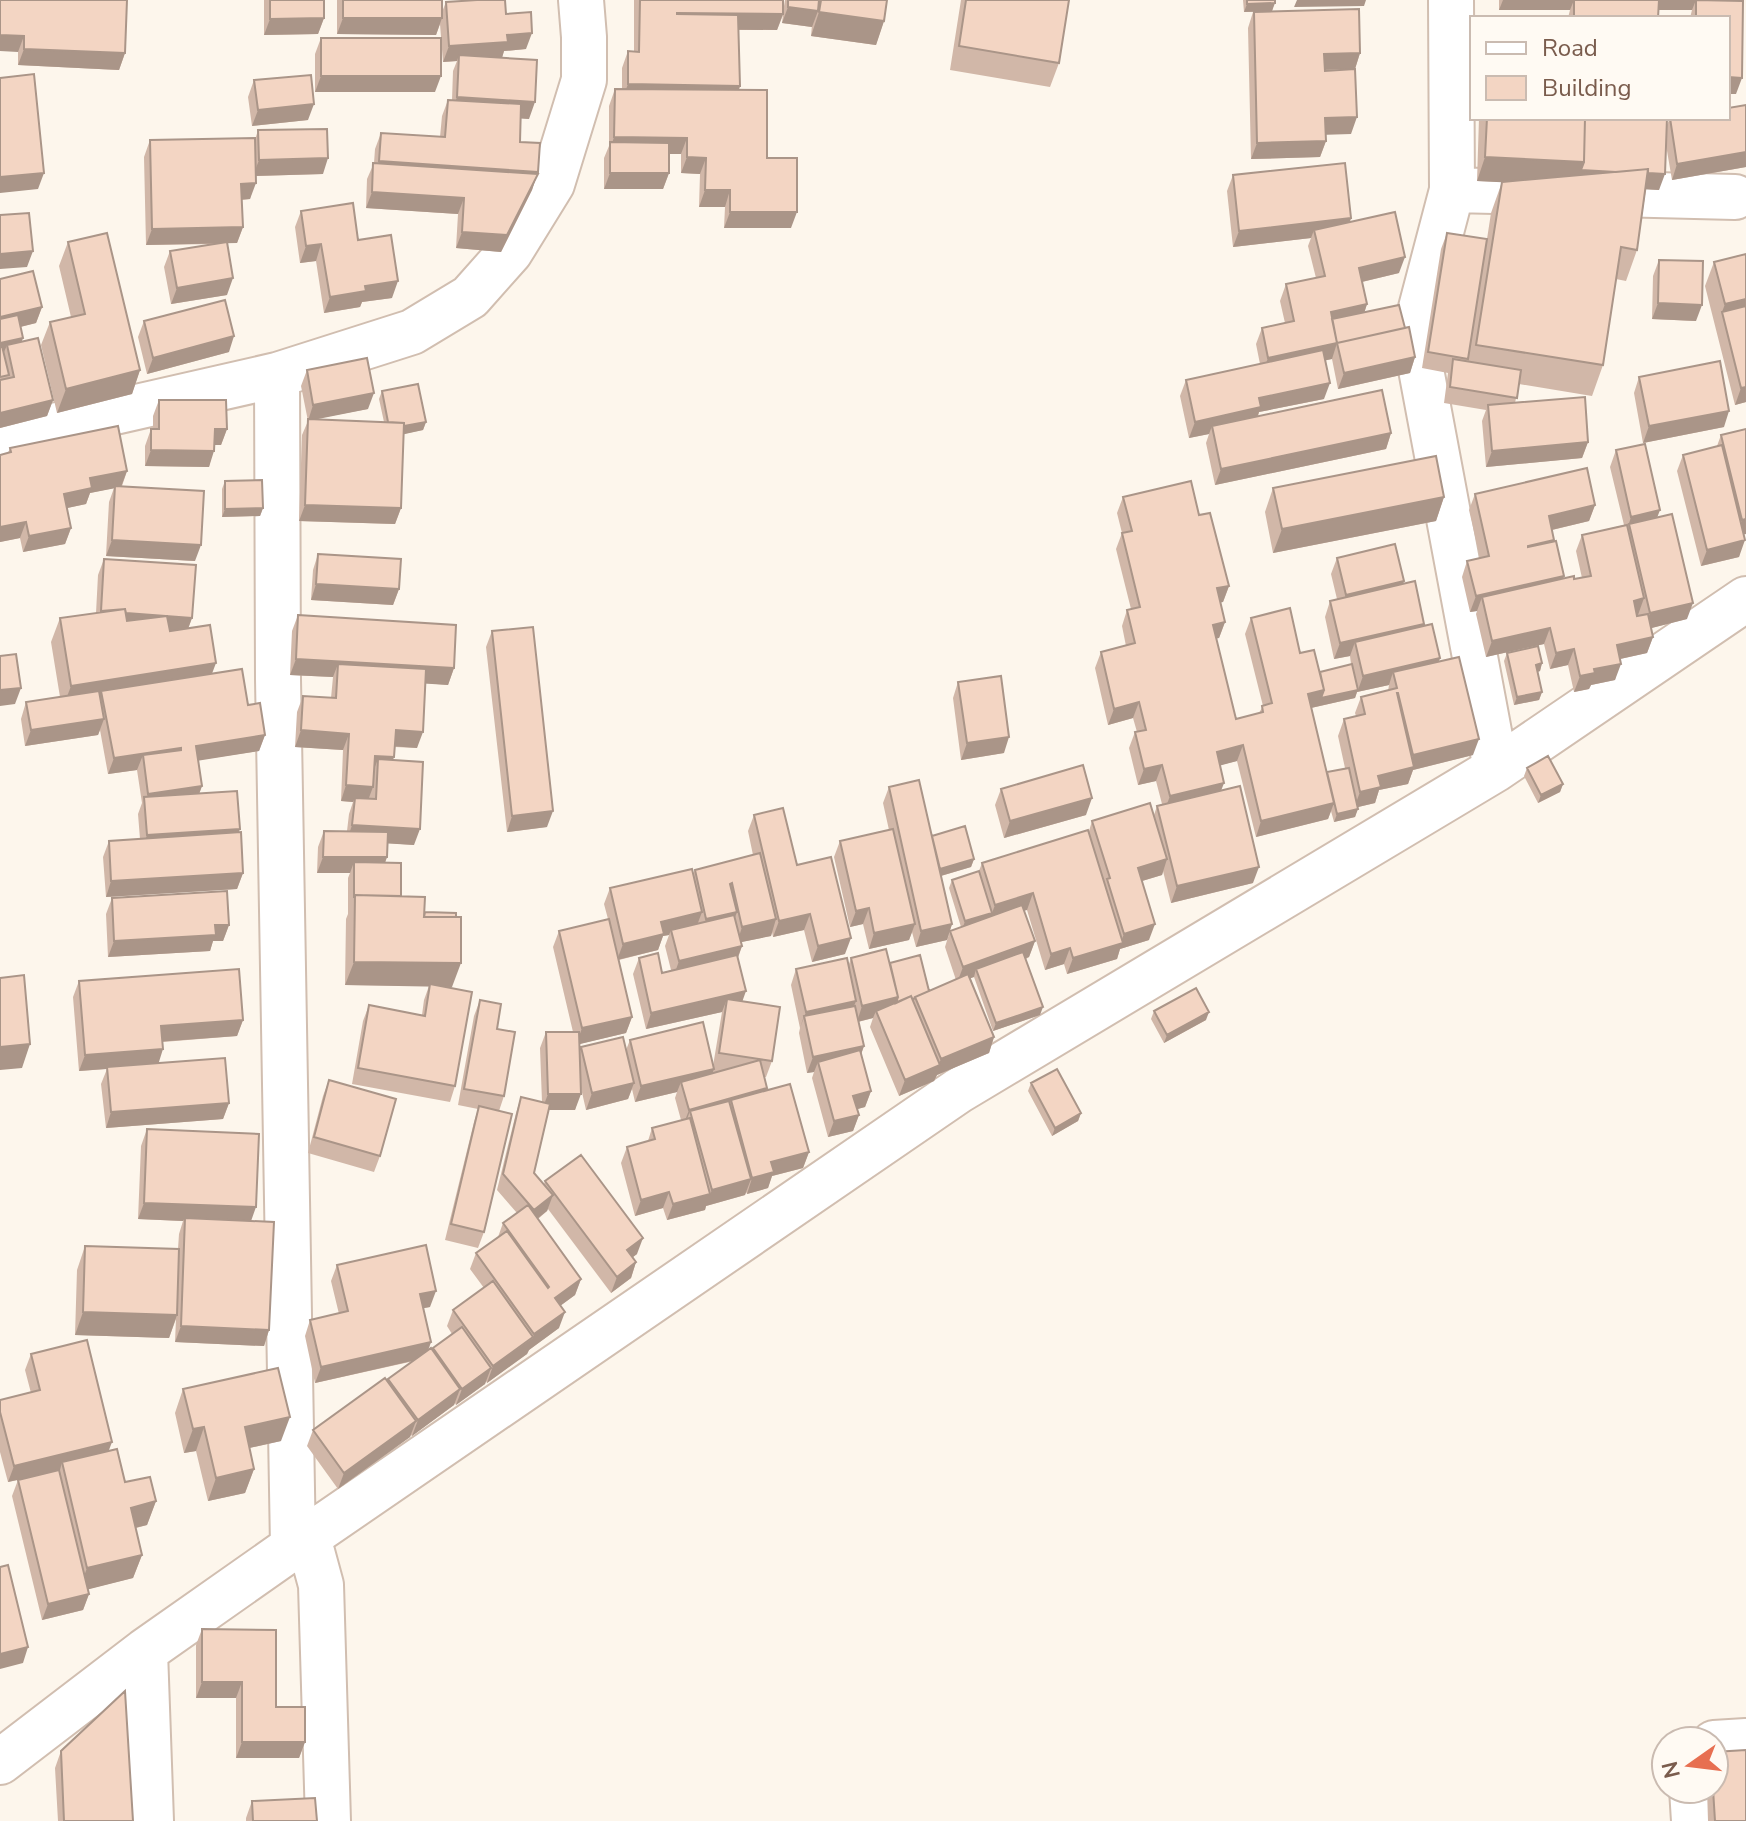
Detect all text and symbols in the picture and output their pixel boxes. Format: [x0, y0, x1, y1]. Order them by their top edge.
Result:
legend [1470, 16, 1730, 120]
text: Road [1542, 32, 1598, 64]
text: Building [1542, 72, 1632, 104]
north arrow [1650, 1725, 1730, 1805]
text: N [1655, 1758, 1688, 1781]

